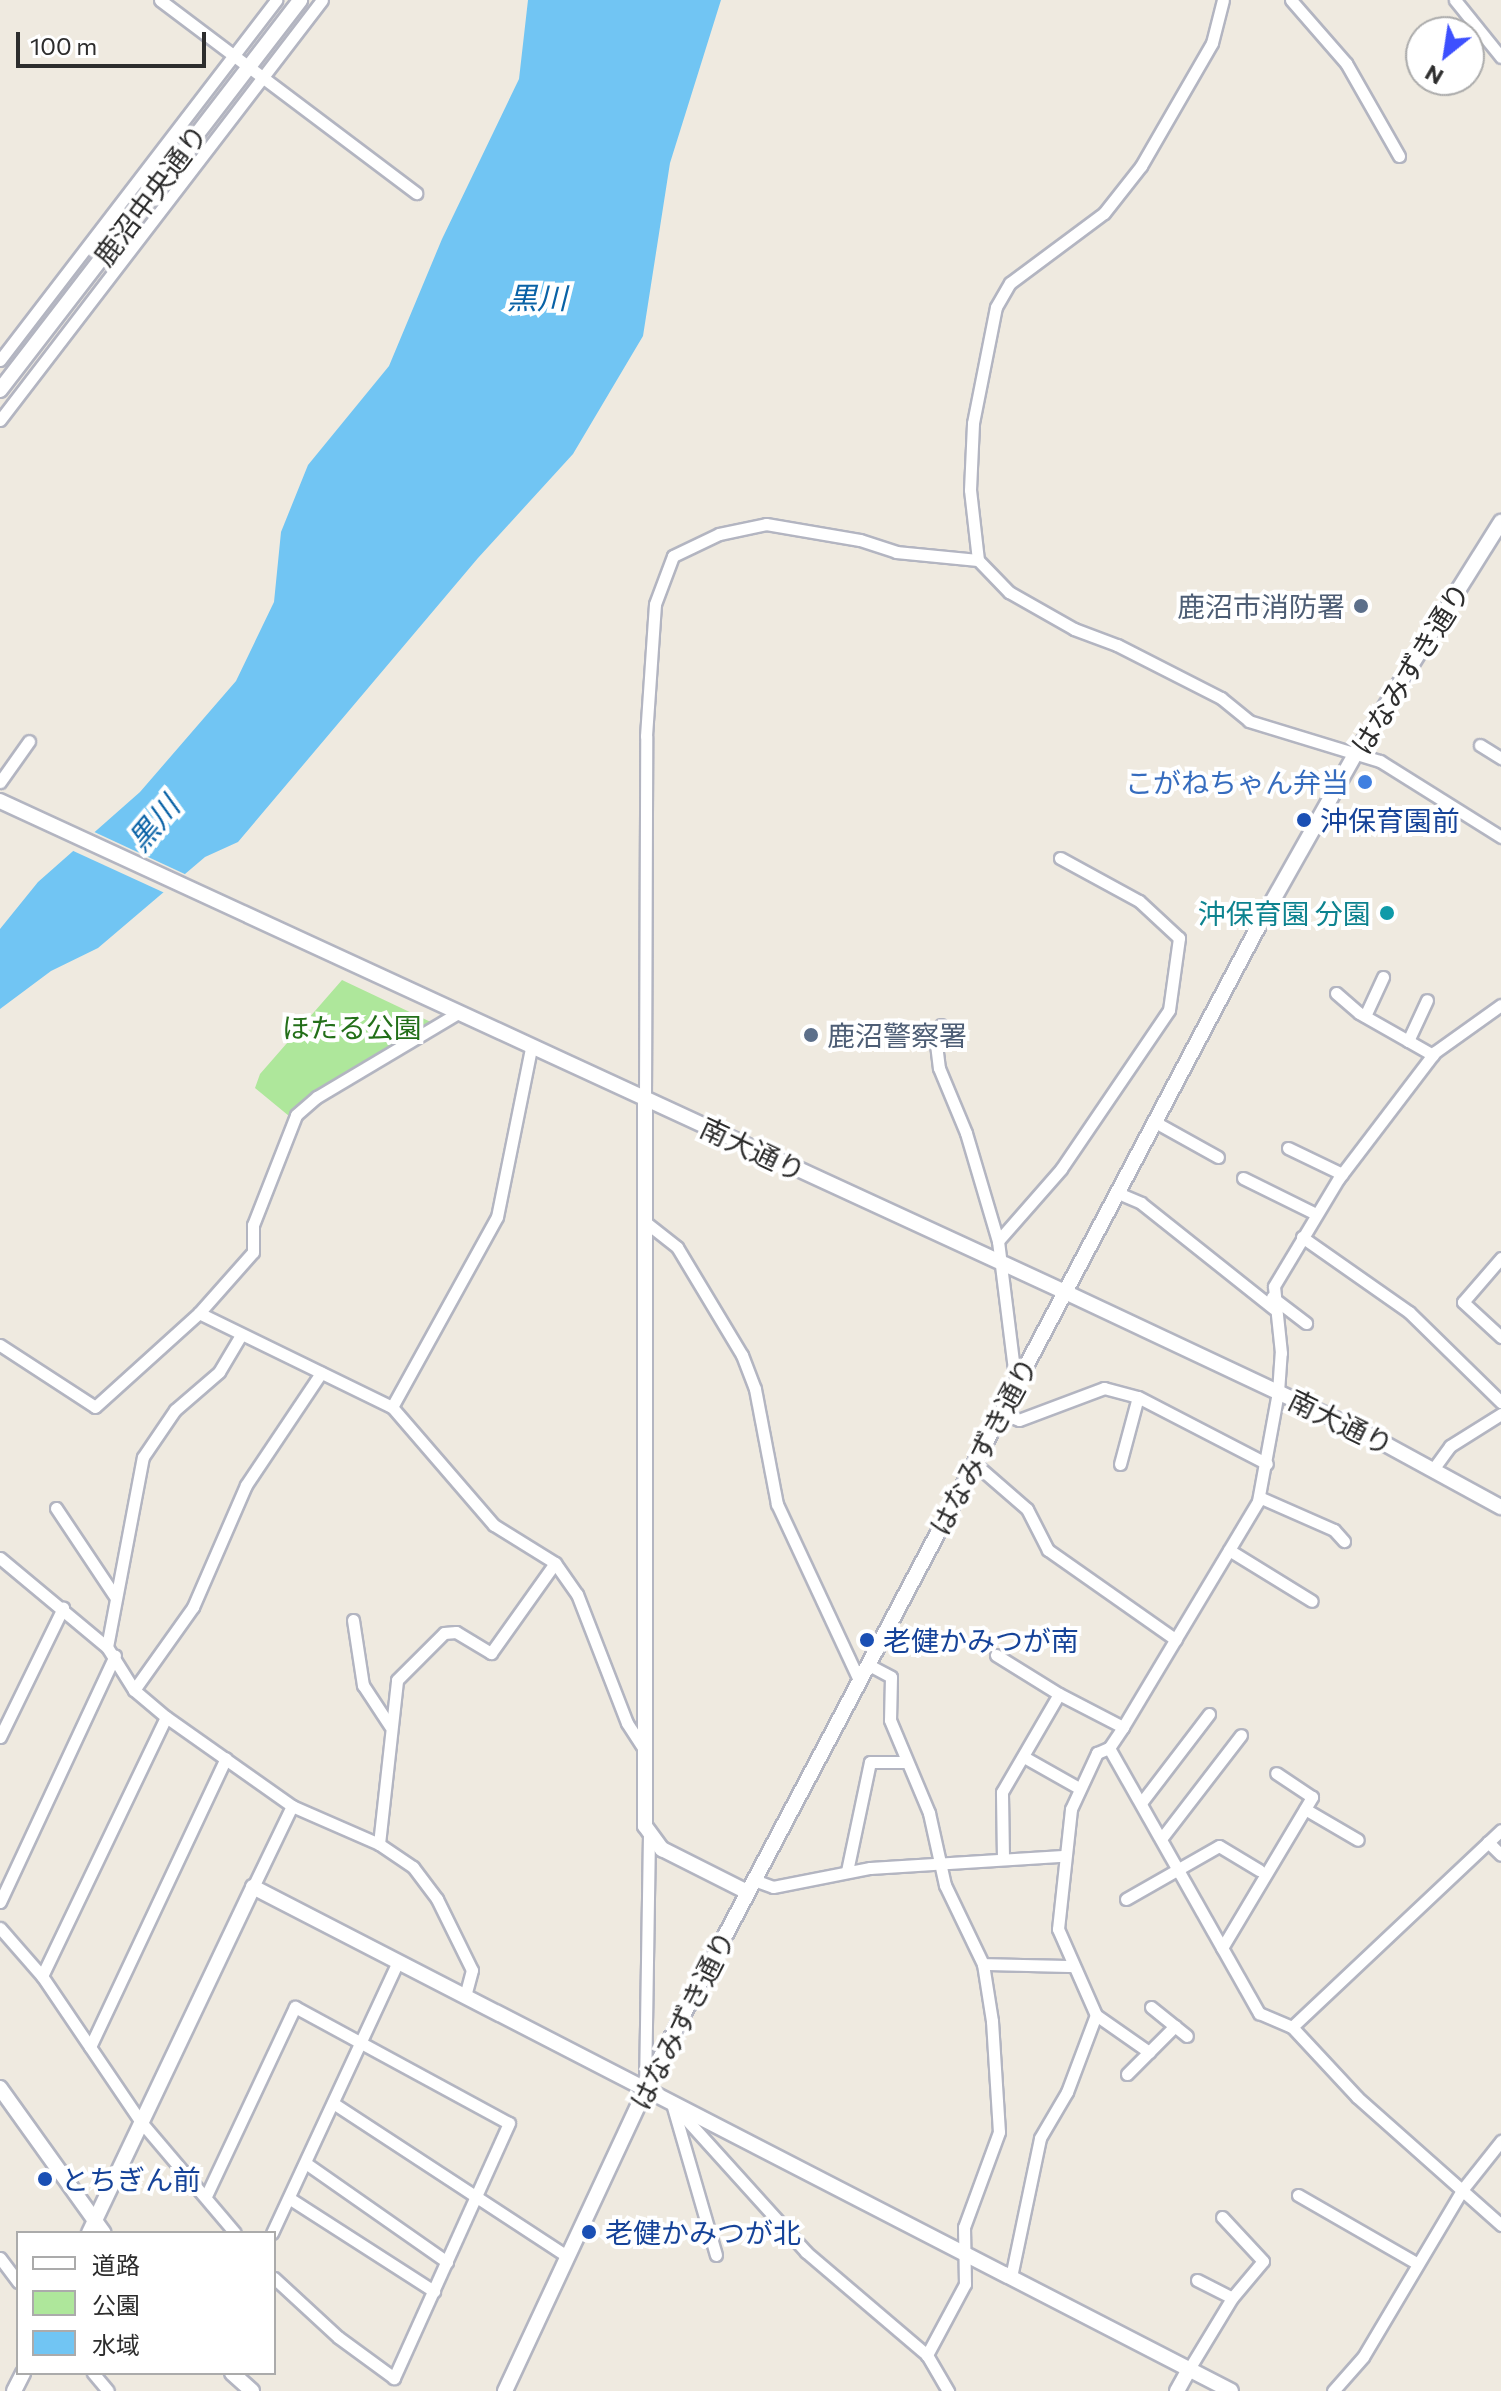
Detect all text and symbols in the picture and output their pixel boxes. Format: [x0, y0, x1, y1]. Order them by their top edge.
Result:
scale bar [20, 16, 210, 66]
north arrow [1405, 16, 1485, 96]
text: 100 m [30, 31, 97, 60]
text: N [1420, 60, 1448, 91]
street label: 鹿沼中央通り [86, 118, 214, 272]
water label: 黒川 [507, 279, 567, 315]
street label: はなみずき通り [1344, 576, 1476, 760]
place label: 鹿沼市消防署 [1177, 589, 1345, 623]
marker: 鹿沼市消防署 [1352, 597, 1370, 615]
place label: こがねちゃん弁当 [1125, 765, 1349, 799]
marker: こがねちゃん弁当 [1356, 773, 1374, 791]
water label: 黒川 [120, 788, 186, 858]
place label: 沖保育園前 [1320, 803, 1460, 837]
marker: 沖保育園前 [1295, 811, 1313, 829]
place label: 沖保育園 分園 [1198, 896, 1371, 930]
marker: 沖保育園 分園 [1378, 904, 1396, 922]
park label: ほたる公園 [282, 1010, 422, 1044]
place label: 鹿沼警察署 [827, 1018, 967, 1052]
marker: 鹿沼警察署 [802, 1026, 820, 1044]
street label: 南大通り [695, 1110, 811, 1188]
street label: はなみずき通り [922, 1352, 1044, 1540]
street label: 南大通り [1283, 1382, 1399, 1462]
place label: 老健かみつが南 [883, 1623, 1079, 1657]
marker: 老健かみつが南 [858, 1631, 876, 1649]
street label: はなみずき通り [623, 1925, 741, 2115]
place label: とちぎん前 [61, 2162, 201, 2196]
marker: とちぎん前 [36, 2170, 54, 2188]
place label: 老健かみつが北 [605, 2215, 801, 2249]
marker: 老健かみつが北 [580, 2223, 598, 2241]
legend [16, 2231, 276, 2375]
text: 道路 [92, 2250, 140, 2279]
text: 公園 [92, 2290, 140, 2319]
text: 水域 [92, 2330, 140, 2359]

